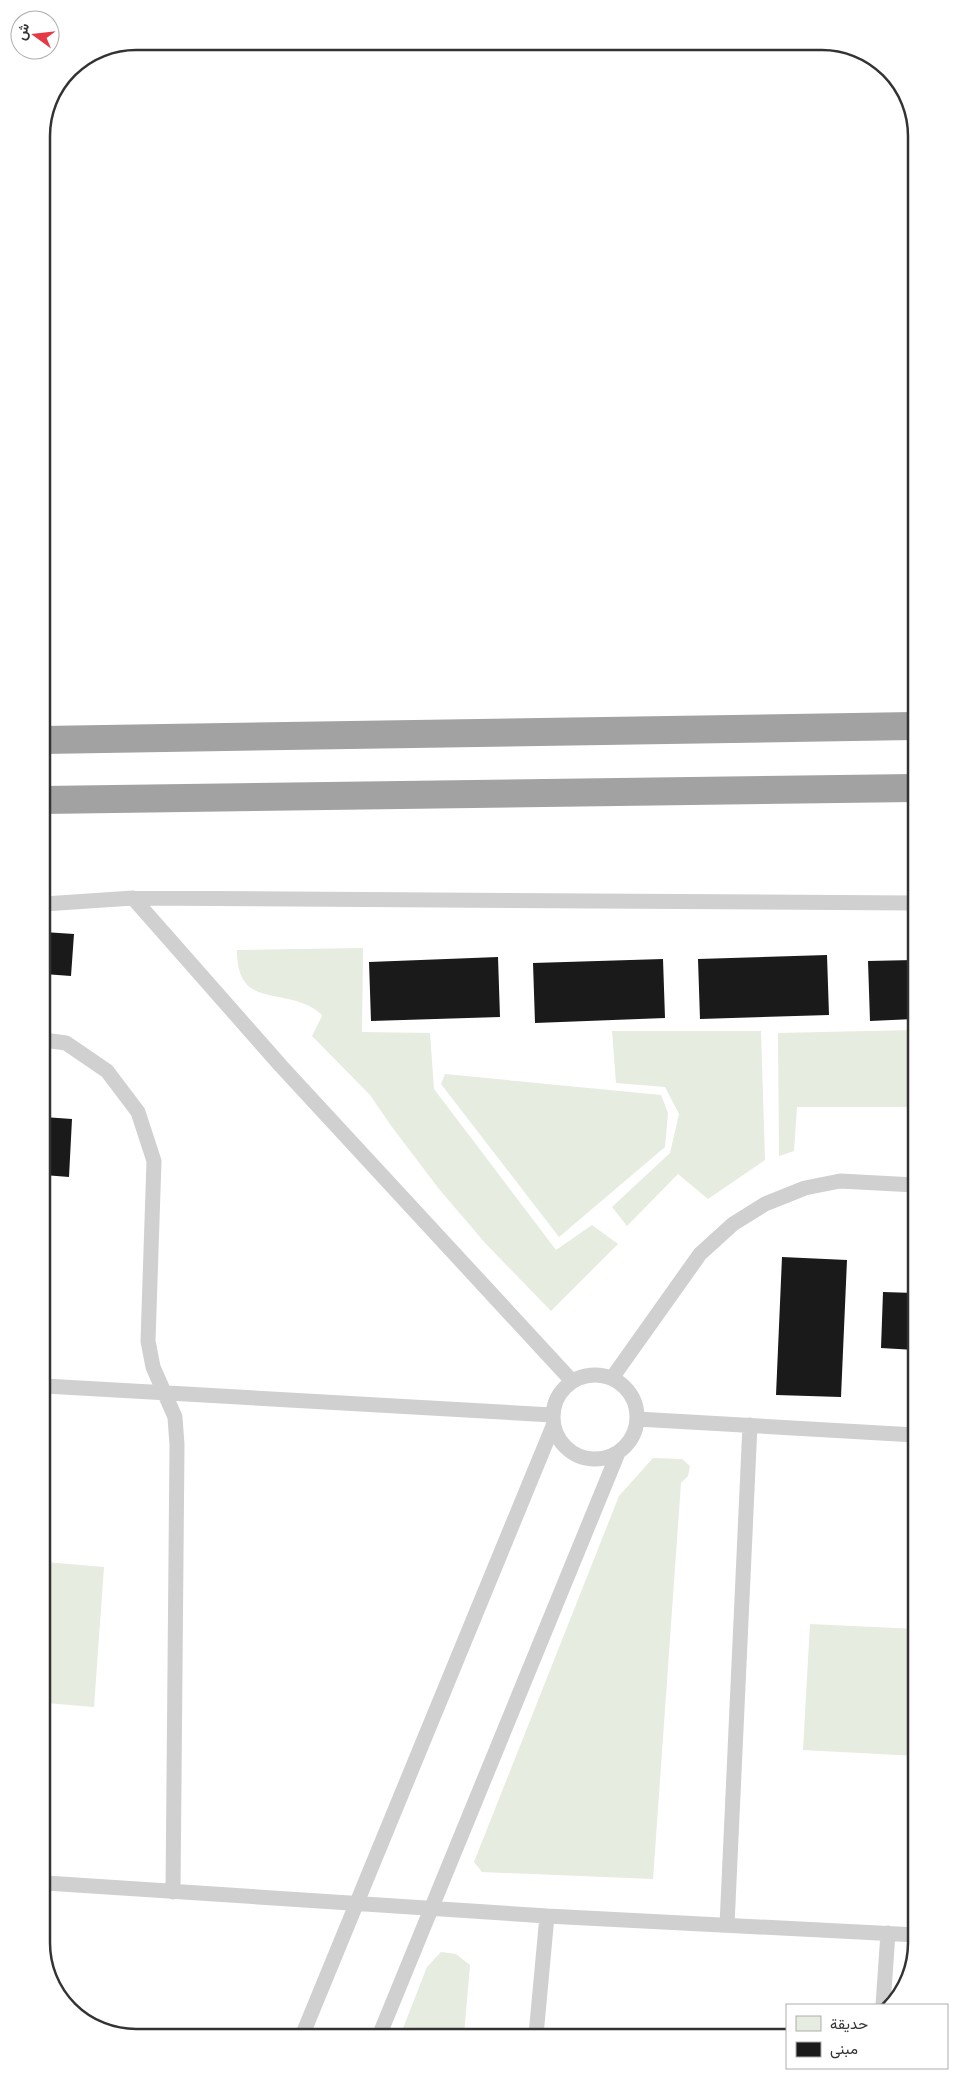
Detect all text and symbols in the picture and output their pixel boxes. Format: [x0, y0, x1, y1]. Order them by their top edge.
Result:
north arrow [10, 10, 60, 60]
text: ش [12, 21, 33, 42]
legend [786, 2004, 948, 2069]
text: حديقة [830, 2014, 868, 2033]
text: مبنى [830, 2039, 858, 2059]

